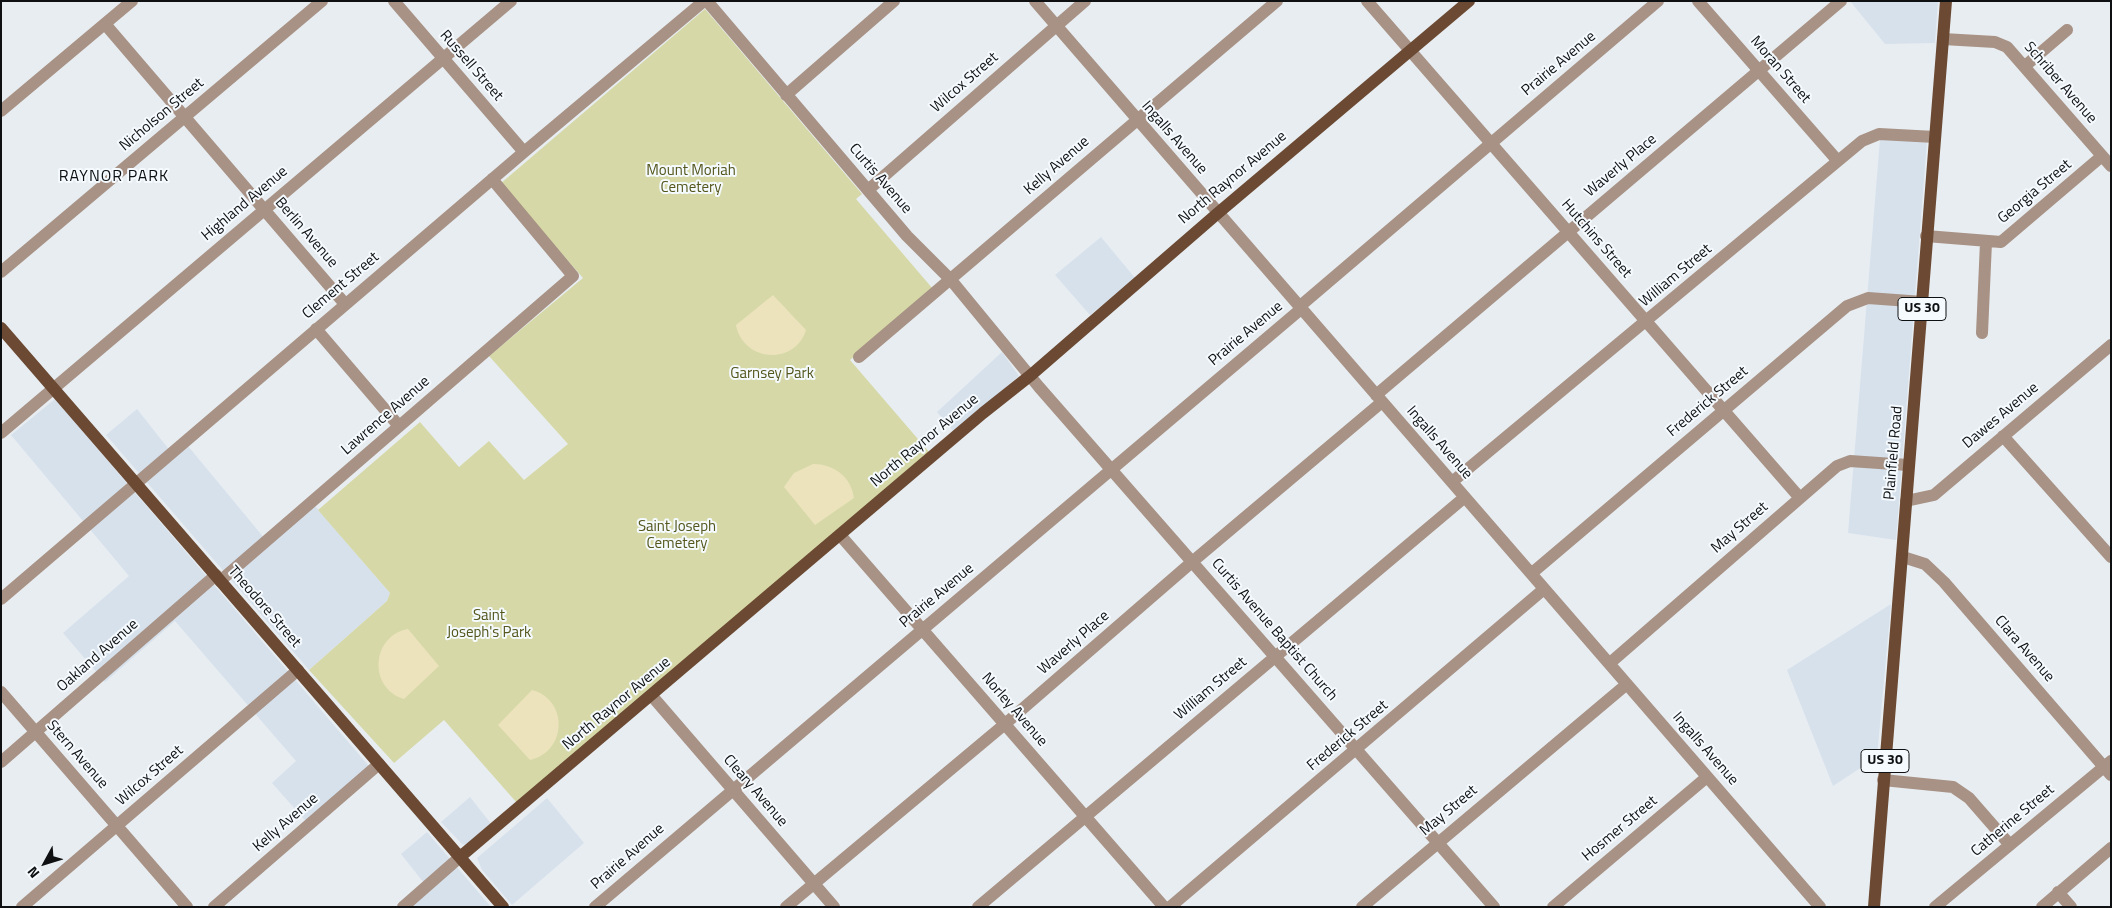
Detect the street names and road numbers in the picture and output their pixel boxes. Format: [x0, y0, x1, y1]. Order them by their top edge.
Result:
street label: Russell Street [435, 27, 507, 105]
street label: Prairie Avenue [1518, 28, 1600, 100]
street label: Moran Street [1746, 33, 1814, 107]
street label: Schriber Avenue [2020, 39, 2100, 127]
street label: Wilcox Street [928, 49, 1002, 117]
street label: Nicholson Street [116, 75, 208, 155]
street label: Ingalls Avenue [1137, 98, 1211, 178]
street label: North Raynor Avenue [1175, 128, 1291, 228]
street label: Waverly Place [1581, 131, 1661, 201]
street label: Kelly Avenue [1021, 133, 1093, 199]
street label: Curtis Avenue [845, 140, 915, 218]
street label: Georgia Street [1995, 156, 2075, 228]
street label: Highland Avenue [198, 163, 292, 245]
street label: Berlin Avenue [271, 194, 341, 272]
street label: Hutchins Street [1557, 196, 1635, 282]
street label: William Street [1636, 241, 1716, 311]
street label: Clement Street [299, 249, 383, 323]
street label: Prairie Avenue [1205, 298, 1287, 370]
road number: US 30 [1898, 298, 1946, 320]
street label: Frederick Street [1664, 363, 1752, 441]
street label: Lawrence Avenue [338, 373, 434, 459]
street label: Dawes Avenue [1959, 379, 2043, 453]
street label: North Raynor Avenue [867, 391, 983, 491]
street label: Ingalls Avenue [1402, 403, 1476, 483]
street label: Plainfield Road [1881, 405, 1907, 501]
street label: May Street [1708, 498, 1772, 558]
street label: Curtis Avenue Baptist Church [1207, 555, 1341, 705]
street label: Prairie Avenue [896, 560, 978, 632]
street label: Theodore Street [224, 563, 304, 651]
street label: Waverly Place [1035, 607, 1113, 679]
street label: Clara Avenue [1990, 612, 2058, 686]
street label: Oakland Avenue [54, 616, 142, 696]
street label: North Raynor Avenue [559, 654, 675, 754]
street label: William Street [1171, 654, 1251, 724]
street label: Norley Avenue [977, 670, 1051, 750]
street label: Frederick Street [1304, 697, 1392, 775]
street label: Ingalls Avenue [1668, 709, 1742, 789]
street label: Stern Avenue [43, 717, 111, 793]
street label: Wilcox Street [113, 742, 187, 810]
road number: US 30 [1861, 749, 1909, 772]
street label: Cleary Avenue [719, 751, 791, 831]
street label: Catherine Street [1968, 781, 2058, 861]
street label: May Street [1417, 782, 1481, 840]
street label: Kelly Avenue [250, 790, 322, 856]
street label: Hosmer Street [1579, 792, 1661, 866]
street label: Prairie Avenue [588, 820, 668, 894]

